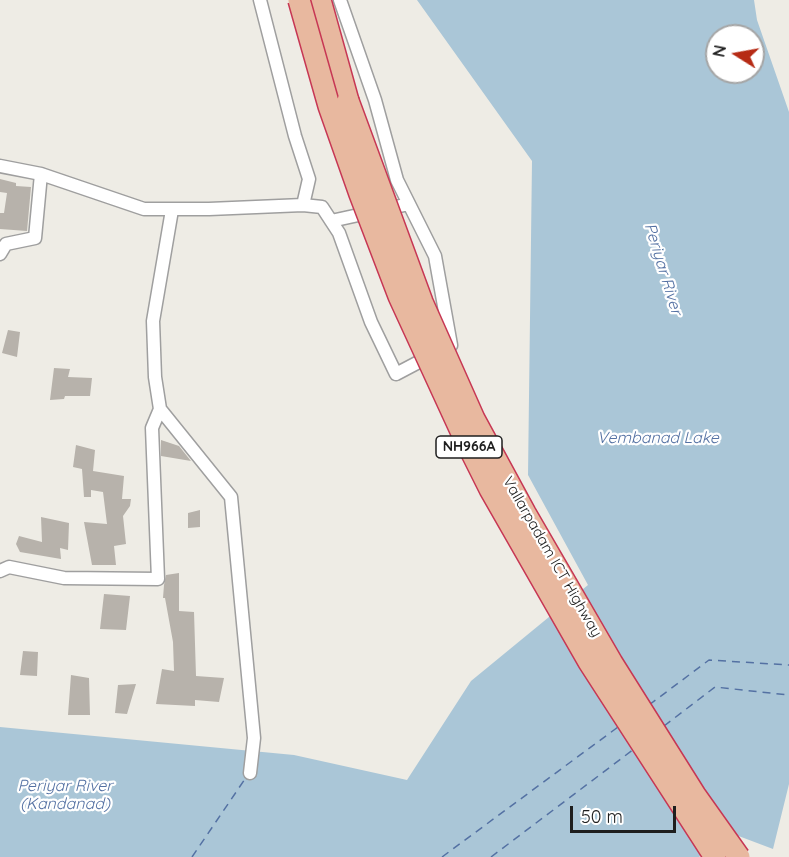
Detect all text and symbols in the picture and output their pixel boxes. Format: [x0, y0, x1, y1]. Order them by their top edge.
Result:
north arrow [705, 24, 765, 84]
text: N [708, 43, 730, 59]
water label: Periyar River [640, 221, 686, 317]
water label: Vembanad Lake [597, 428, 719, 448]
road number: NH966A [436, 436, 502, 458]
street label: Vallarpadam ICT Highway [499, 474, 605, 640]
water label: Periyar River (Kandanad) [17, 776, 113, 814]
scale bar [573, 794, 680, 832]
text: 50 m [581, 805, 623, 828]

